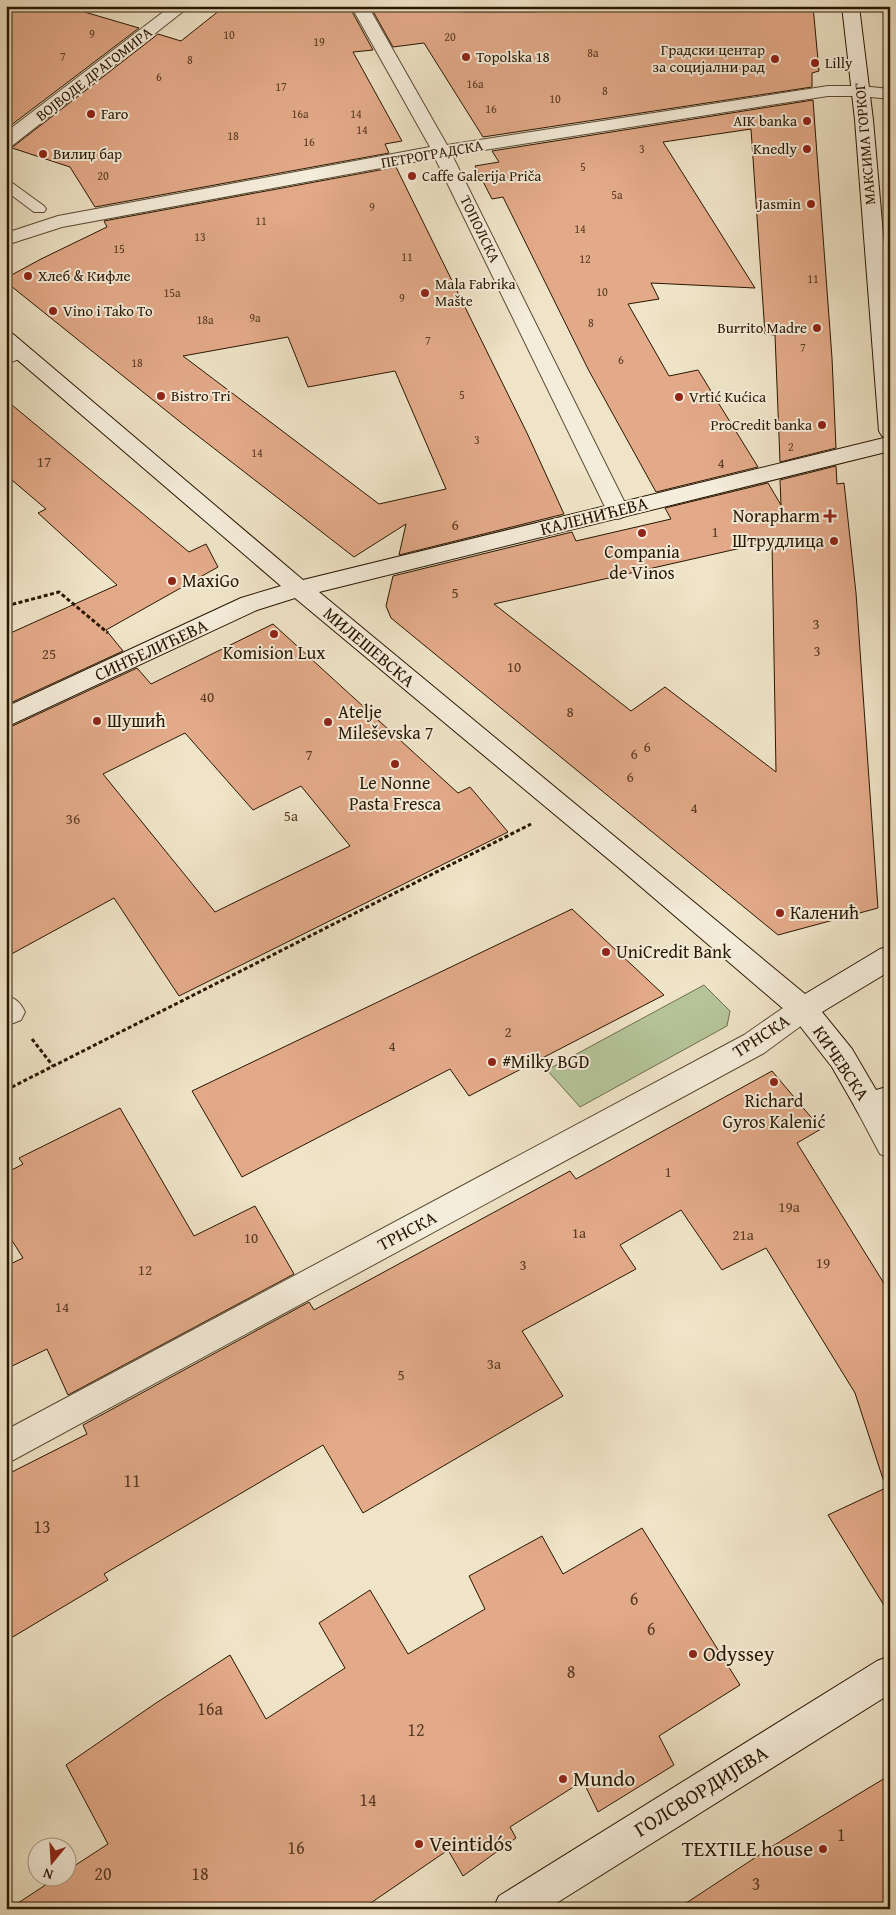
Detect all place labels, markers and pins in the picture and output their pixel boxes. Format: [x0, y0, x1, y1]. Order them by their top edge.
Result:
place label: Градски центар за социјални рад [653, 39, 765, 77]
place label: Topolska 18 [476, 46, 550, 67]
marker: Topolska 18 [460, 51, 472, 63]
place label: Lilly [825, 52, 853, 73]
marker: Градски центар за социјални рад [769, 53, 781, 65]
marker: Lilly [809, 57, 821, 69]
place label: Faro [101, 103, 129, 124]
marker: Faro [85, 108, 97, 120]
place label: AIK banka [733, 110, 797, 131]
marker: AIK banka [801, 115, 813, 127]
place label: Knedly [753, 138, 798, 159]
place label: Вилиџ бар [53, 143, 122, 164]
marker: Knedly [801, 143, 813, 155]
marker: Вилиџ бар [37, 148, 49, 160]
place label: Caffe Galerija Priča [422, 165, 541, 186]
marker: Caffe Galerija Priča [406, 170, 418, 182]
place label: Jasmin [756, 193, 802, 214]
marker: Jasmin [805, 198, 817, 210]
place label: Хлеб & Кифле [38, 265, 131, 286]
marker: Хлеб & Кифле [22, 270, 34, 282]
place label: Mala Fabrika Mašte [435, 273, 516, 311]
marker: Mala Fabrika Mašte [419, 287, 431, 299]
place label: Vino i Tako To [63, 300, 153, 321]
marker: Vino i Tako To [47, 305, 59, 317]
place label: Burrito Madre [717, 317, 807, 338]
marker: Burrito Madre [811, 322, 823, 334]
place label: Bistro Tri [171, 385, 231, 406]
place label: Vrtić Kućica [689, 386, 766, 407]
marker: Bistro Tri [155, 390, 167, 402]
marker: Vrtić Kućica [673, 391, 685, 403]
place label: ProCredit banka [710, 414, 812, 435]
marker: ProCredit banka [816, 419, 828, 431]
place label: Norapharm [733, 502, 820, 529]
marker: Norapharm [824, 510, 836, 522]
marker: Compania de Vinos [636, 527, 648, 539]
place label: Штрудлица [732, 527, 824, 554]
marker: Штрудлица [828, 535, 840, 547]
place label: Compania de Vinos [604, 538, 680, 586]
place label: MaxiGo [182, 567, 239, 594]
marker: MaxiGo [166, 575, 178, 587]
marker: Komision Lux [268, 628, 280, 640]
place label: Komision Lux [223, 639, 326, 666]
place label: Atelje Mileševska 7 [338, 698, 433, 746]
place label: Шушић [107, 707, 166, 734]
marker: Шушић [91, 715, 103, 727]
marker: Atelje Mileševska 7 [322, 716, 334, 728]
marker: Le Nonne Pasta Fresca [389, 758, 401, 770]
place label: Le Nonne Pasta Fresca [349, 769, 442, 817]
place label: Каленић [790, 899, 859, 926]
marker: Каленић [774, 907, 786, 919]
place label: UniCredit Bank [616, 938, 732, 965]
marker: UniCredit Bank [600, 946, 612, 958]
place label: #Milky BGD [502, 1048, 589, 1075]
marker: #Milky BGD [486, 1056, 498, 1068]
marker: Richard Gyros Kalenić [768, 1076, 780, 1088]
place label: Richard Gyros Kalenić [723, 1087, 825, 1135]
place label: Odyssey [703, 1638, 775, 1669]
marker: Odyssey [687, 1648, 699, 1660]
place label: Mundo [573, 1763, 635, 1794]
marker: Mundo [557, 1773, 569, 1785]
place label: Veintidós [429, 1828, 513, 1859]
place label: TEXTILE house [682, 1833, 813, 1864]
marker: Veintidós [413, 1838, 425, 1850]
marker: TEXTILE house [817, 1843, 829, 1855]

